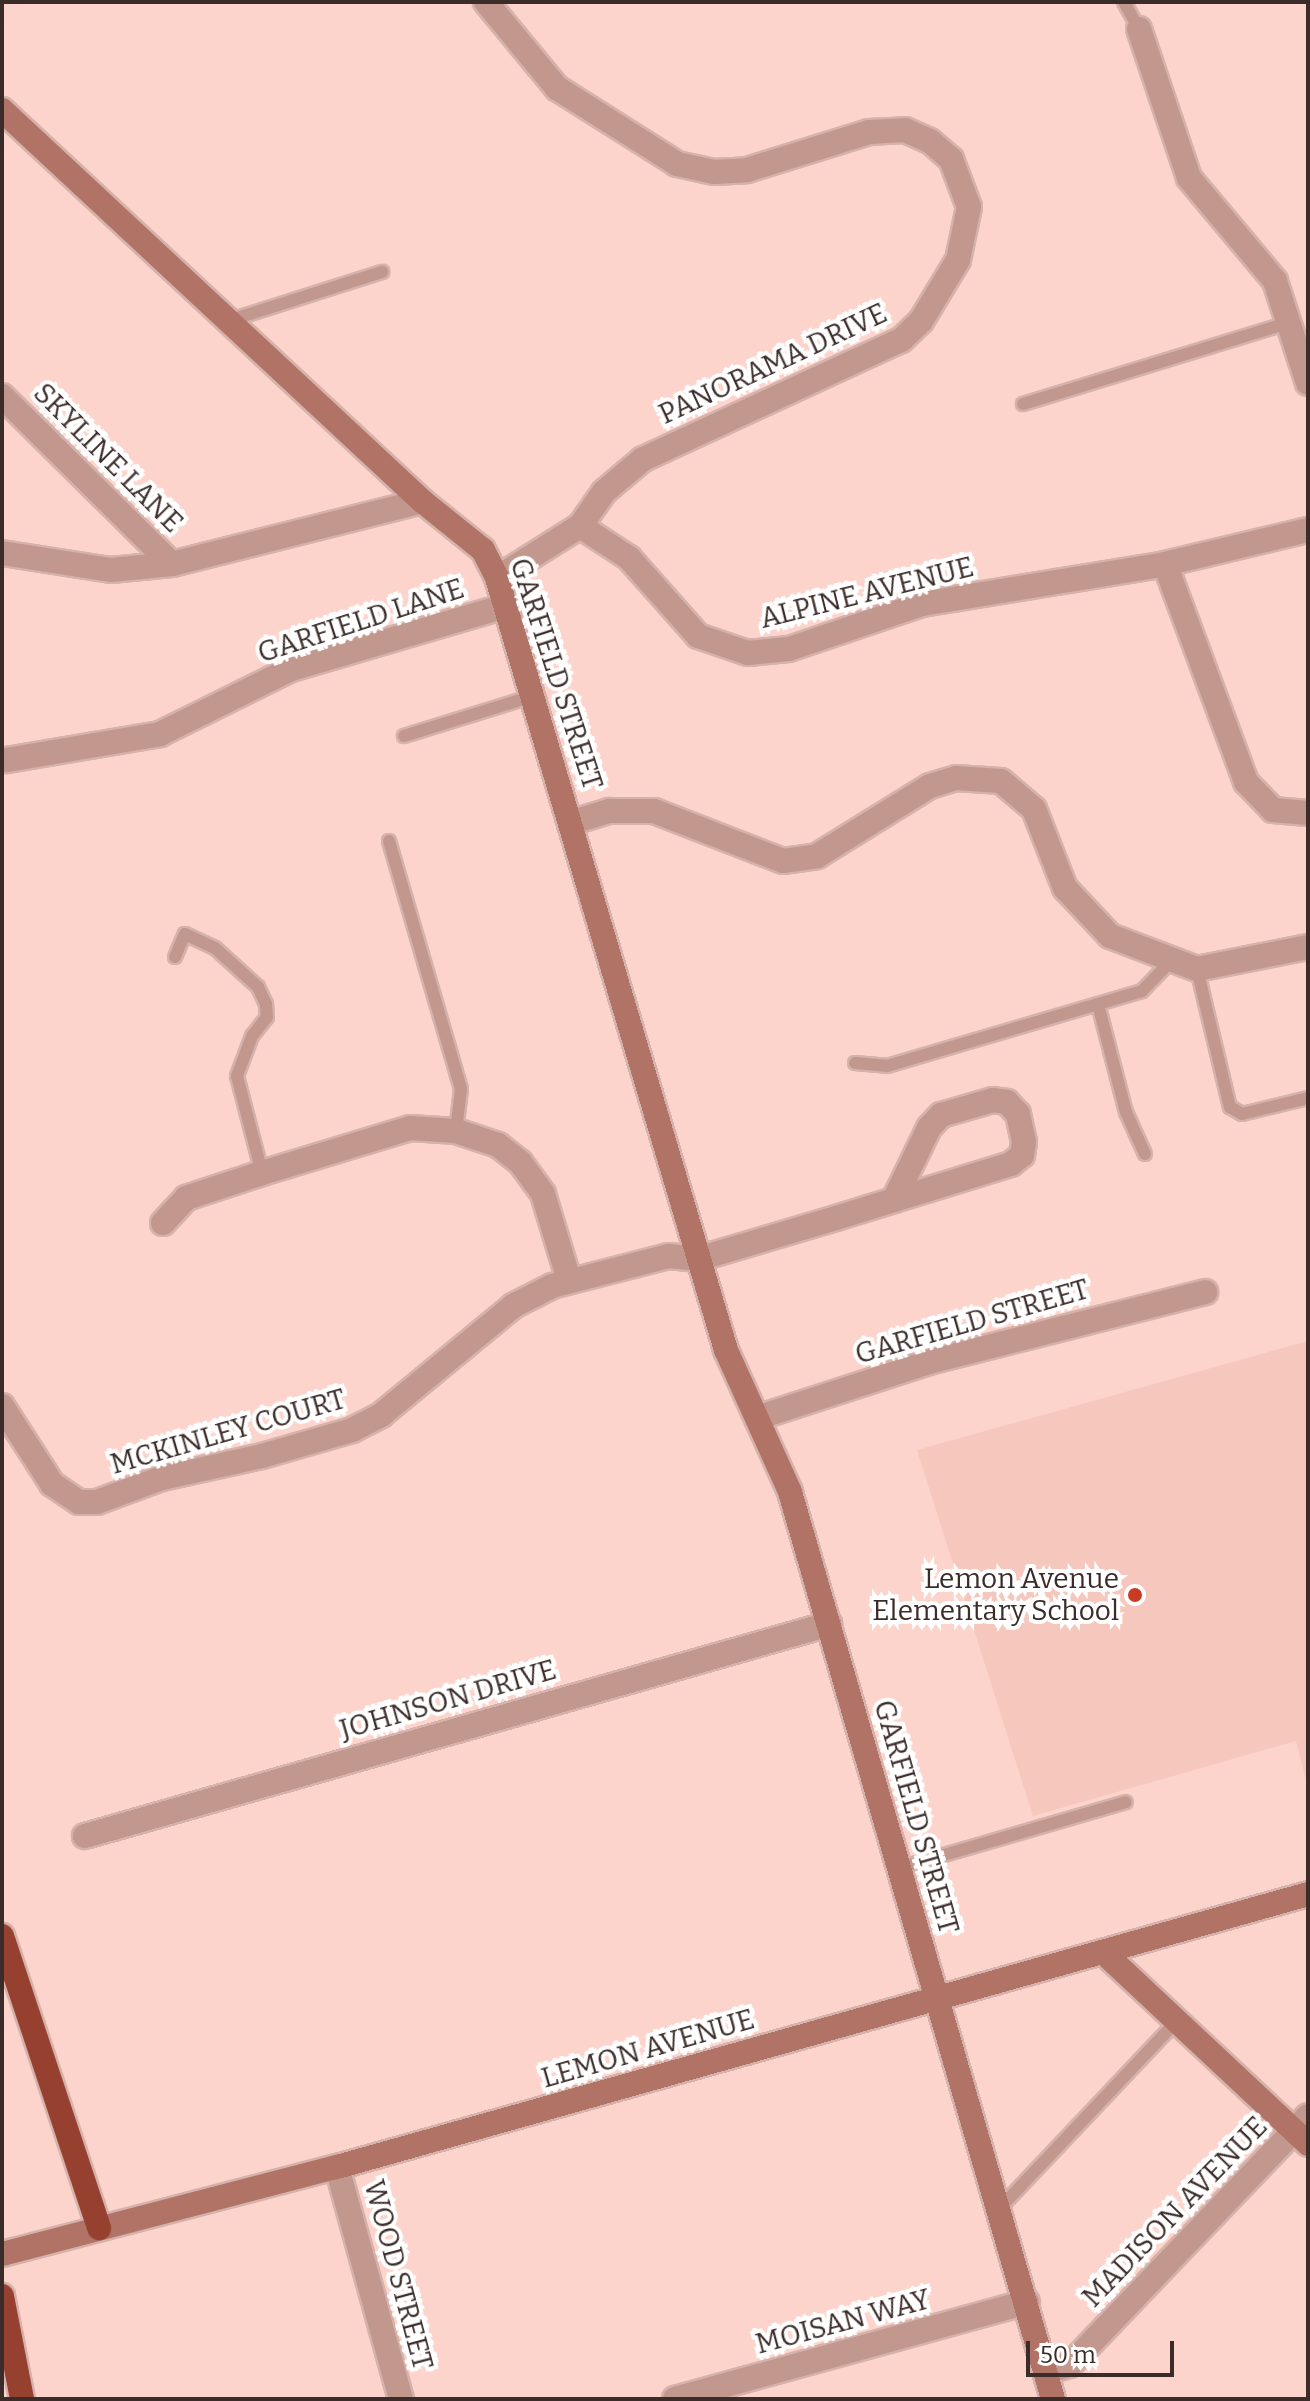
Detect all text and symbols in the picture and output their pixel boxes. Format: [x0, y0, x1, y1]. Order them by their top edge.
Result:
street label: PANORAMA DRIVE [654, 296, 892, 432]
street label: SKYLINE LANE [26, 376, 190, 540]
street label: ALPINE AVENUE [757, 550, 977, 636]
street label: GARFIELD STREET [503, 554, 609, 794]
street label: GARFIELD LANE [254, 572, 468, 670]
street label: GARFIELD STREET [851, 1273, 1093, 1371]
street label: MCKINLEY COURT [107, 1382, 349, 1482]
place label: Lemon Avenue Elementary School [872, 1562, 1119, 1628]
marker: Lemon Avenue Elementary School [1126, 1586, 1144, 1604]
street label: JOHNSON DRIVE [336, 1653, 560, 1747]
street label: GARFIELD STREET [867, 1696, 965, 1938]
street label: LEMON AVENUE [538, 2003, 758, 2095]
street label: MADISON AVENUE [1076, 2110, 1274, 2314]
street label: WOOD STREET [357, 2177, 439, 2373]
street label: MOISAN WAY [752, 2283, 934, 2361]
scale bar [1030, 2325, 1178, 2375]
text: 50 m [1040, 2341, 1096, 2369]

